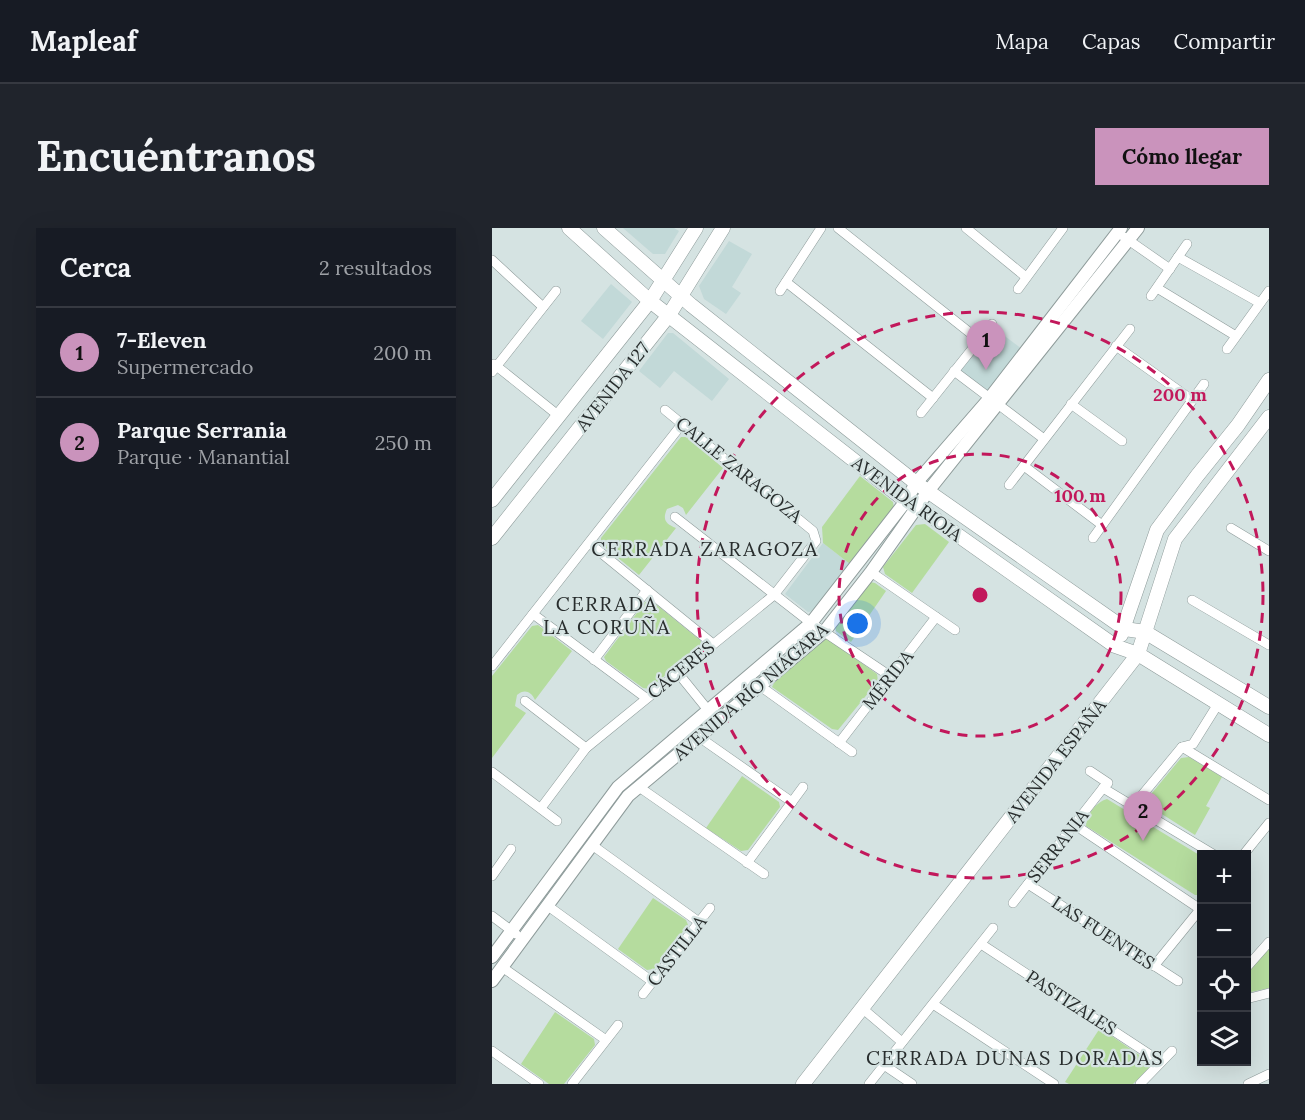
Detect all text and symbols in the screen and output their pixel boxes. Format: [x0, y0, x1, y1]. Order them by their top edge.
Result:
text: Mapleaf [30, 23, 137, 59]
text: Mapa [995, 28, 1049, 55]
text: Capas [1082, 28, 1141, 55]
text: Compartir [1174, 28, 1275, 55]
button: Cómo llegar [1095, 128, 1269, 185]
text: Encuéntranos [36, 129, 316, 183]
text: Cerca [60, 251, 131, 284]
text: 2 resultados [319, 255, 432, 280]
pin: 1 [966, 320, 1006, 370]
text: 7-Eleven [117, 326, 207, 354]
street label: AVENIDA 127 [570, 337, 655, 437]
text: 1 [75, 340, 84, 365]
text: 200 m [373, 340, 432, 365]
text: Supermercado [117, 354, 253, 379]
text: 200 m [1153, 383, 1207, 406]
street label: CALLE ZARAGOZA [671, 412, 808, 528]
text: Parque Serrania [117, 416, 287, 444]
text: 2 [74, 430, 85, 455]
text: 250 m [375, 430, 432, 455]
text: Parque · Manantial [117, 444, 290, 469]
street label: AVENIDA RIOJA [847, 450, 968, 547]
text: 100 m [1054, 484, 1106, 507]
district label: CERRADA ZARAGOZA [591, 536, 819, 561]
centre of rings [970, 585, 990, 605]
district label: CERRADA LA CORUÑA [543, 591, 671, 639]
your location [843, 609, 872, 638]
street label: AVENIDA RÍO NIÁGARA [668, 618, 833, 766]
street label: CÁCERES [642, 635, 719, 704]
street label: MÉRIDA [857, 645, 918, 714]
street label: AVENIDA ESPAÑA [1000, 694, 1111, 828]
pin: 2 [1124, 792, 1162, 841]
street label: SERRANIA [1022, 804, 1094, 887]
map controls [1197, 850, 1251, 1066]
button: + [1197, 850, 1251, 904]
street label: LAS FUENTES [1047, 891, 1159, 974]
button: − [1197, 904, 1251, 958]
street label: CASTILLA [642, 910, 712, 991]
button: locate [1197, 958, 1251, 1012]
street label: PASTIZALES [1022, 965, 1121, 1040]
button: layers [1197, 1012, 1251, 1066]
district label: CERRADA DUNAS DORADAS [866, 1045, 1164, 1070]

